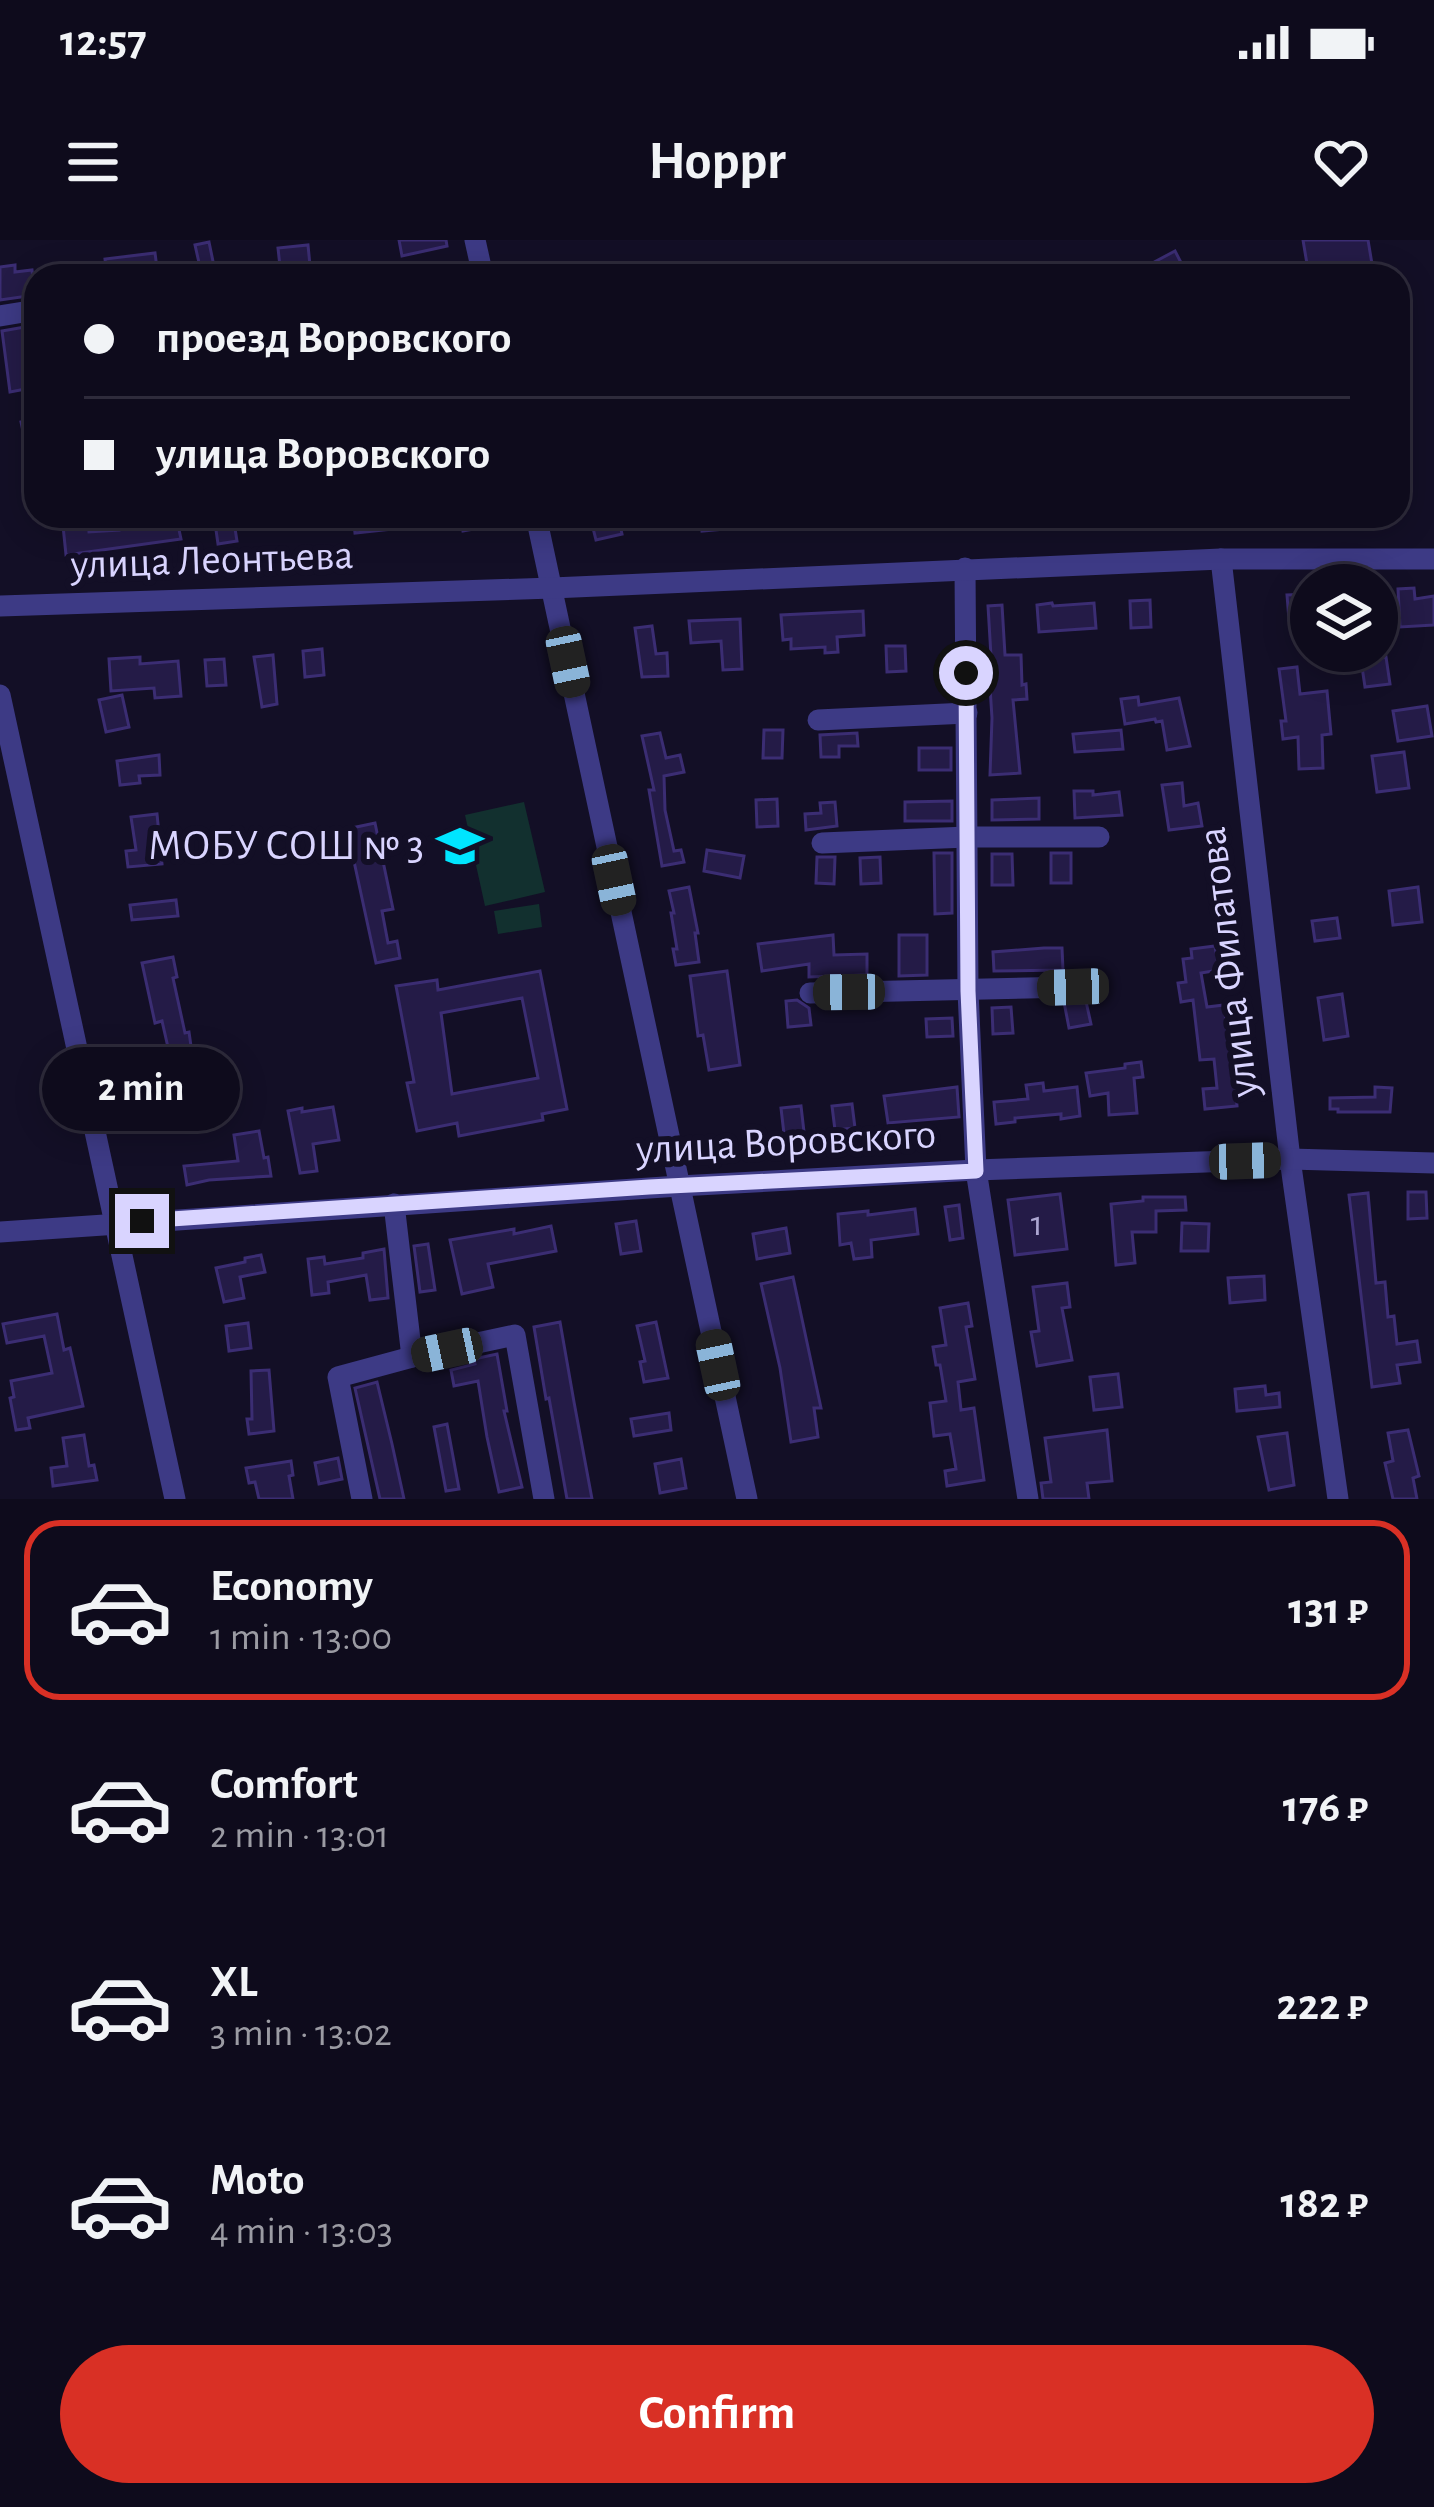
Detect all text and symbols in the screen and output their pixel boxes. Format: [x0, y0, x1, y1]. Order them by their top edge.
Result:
text: 12:57 [60, 19, 147, 64]
icon: menu [60, 129, 126, 195]
icon: heart [1308, 129, 1374, 195]
text: Hoppr [648, 135, 786, 189]
text: проезд Воровского [156, 316, 511, 361]
text: улица Воровского [156, 432, 490, 477]
street label: улица Леонтьева [69, 534, 354, 586]
map controls [1290, 564, 1398, 672]
button: layers [1290, 564, 1398, 672]
car [543, 623, 593, 701]
route start [939, 646, 993, 700]
school or university icon: МОБУ СОШ № 3 [435, 821, 485, 871]
street label: улица Филатова [1191, 824, 1266, 1101]
place label: МОБУ СОШ № 3 [148, 825, 424, 867]
car [589, 841, 639, 919]
car [1036, 968, 1110, 1006]
car [813, 973, 885, 1011]
callout: 2 min [43, 1047, 241, 1131]
text: 2 min [98, 1069, 184, 1108]
street label: улица Воровского [634, 1113, 937, 1171]
car [1208, 1142, 1282, 1180]
route end [115, 1194, 169, 1248]
house number: 1 [1031, 1206, 1043, 1242]
car [408, 1325, 486, 1375]
car [693, 1326, 743, 1404]
icon: car [66, 1556, 174, 1664]
text: Economy [210, 1564, 373, 1609]
text: 131 ₽ [1288, 1587, 1368, 1632]
text: 1 min · 13:00 [210, 1618, 392, 1657]
icon: car [66, 1754, 174, 1862]
text: Comfort [210, 1762, 358, 1807]
text: 176 ₽ [1283, 1785, 1368, 1830]
text: 2 min · 13:01 [210, 1816, 389, 1855]
icon: car [66, 1952, 174, 2060]
text: XL [210, 1960, 258, 2005]
text: 222 ₽ [1277, 1983, 1368, 2028]
text: 3 min · 13:02 [210, 2014, 392, 2053]
icon: car [66, 2150, 174, 2258]
text: Moto [210, 2158, 305, 2203]
text: 182 ₽ [1281, 2181, 1368, 2226]
text: 4 min · 13:03 [210, 2212, 393, 2251]
button: Confirm [60, 2345, 1374, 2483]

